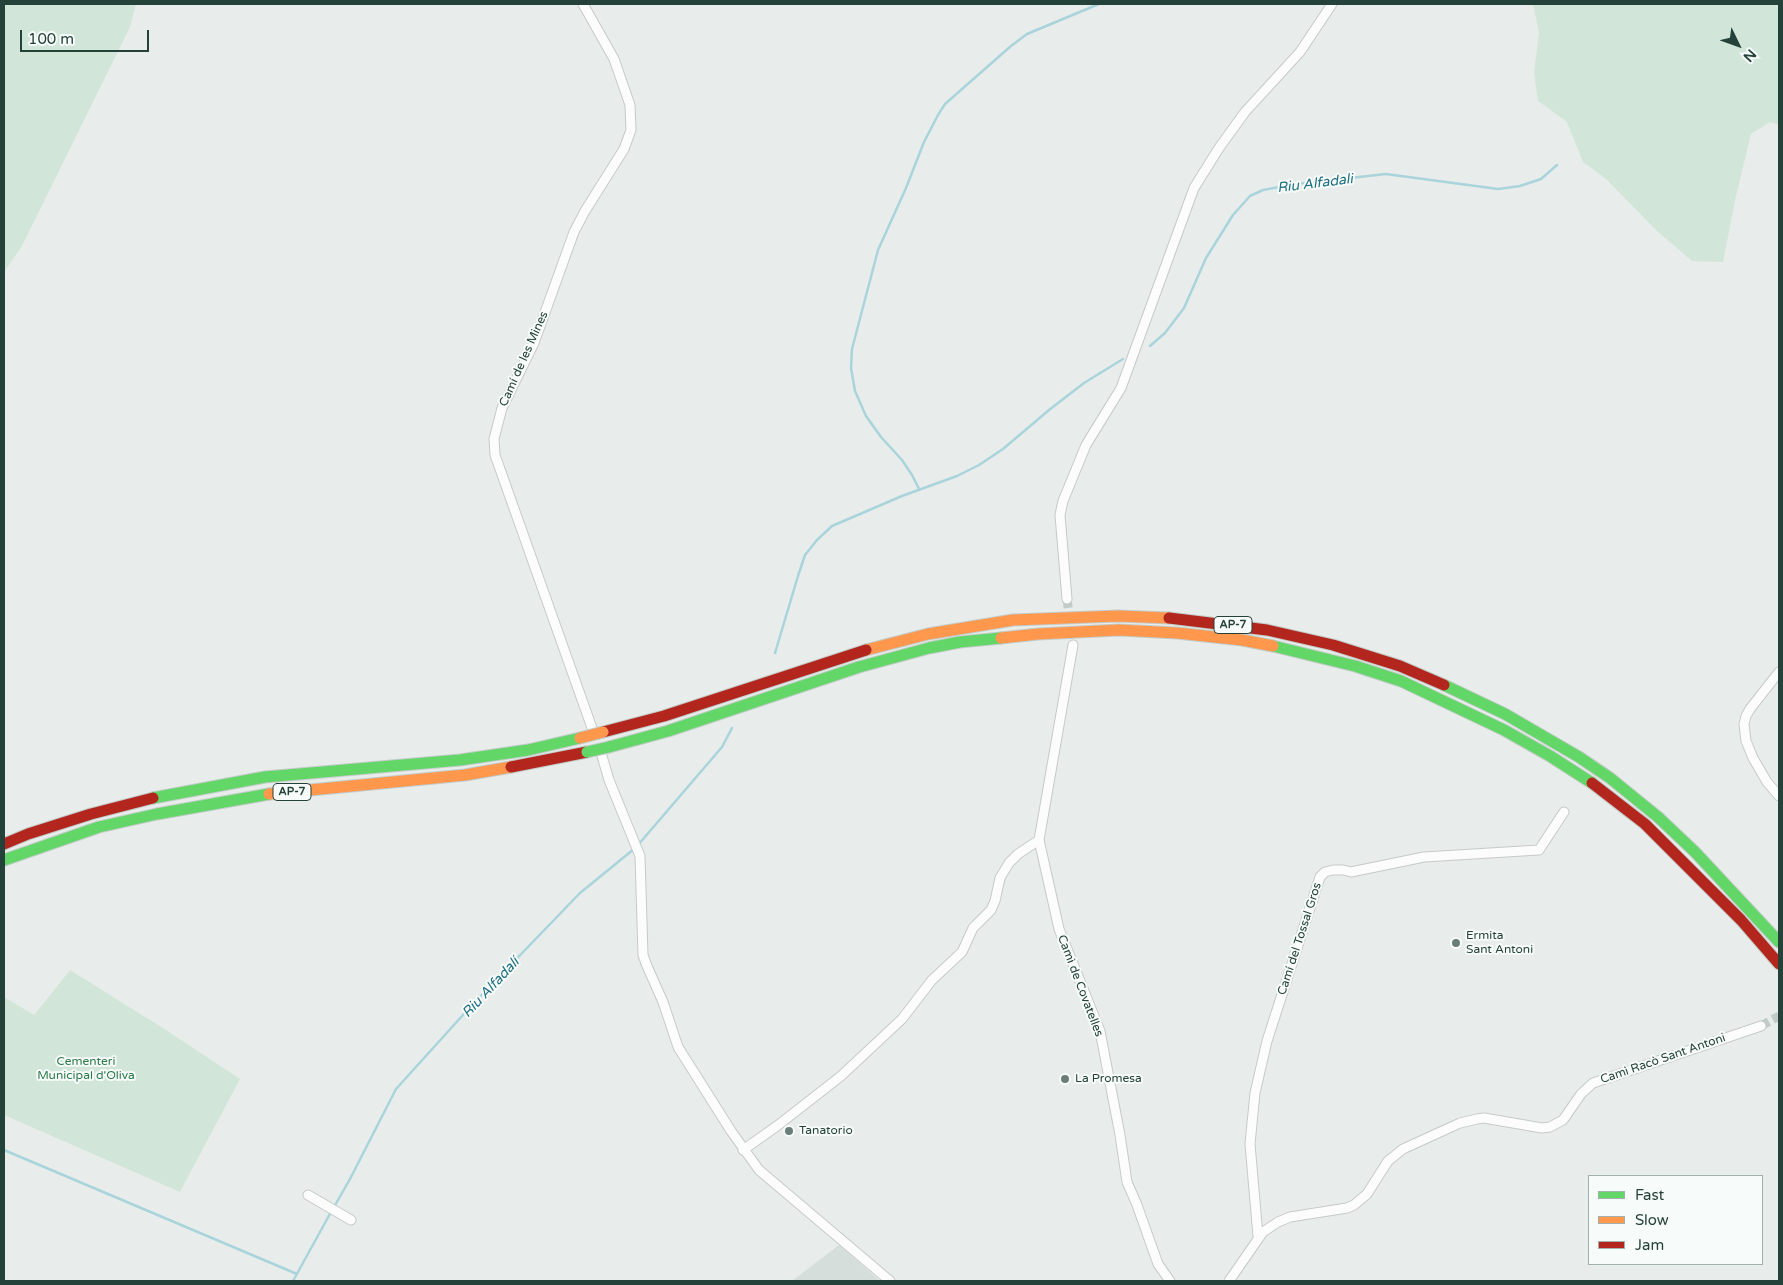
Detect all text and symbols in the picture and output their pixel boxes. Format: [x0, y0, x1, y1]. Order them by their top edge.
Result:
scale bar [22, 20, 151, 52]
north arrow [1713, 20, 1763, 70]
text: 100 m [28, 30, 74, 48]
text: N [1739, 46, 1760, 65]
water label: Riu Alfadali [1276, 171, 1354, 197]
street label: Camí de les Mines [497, 309, 551, 409]
road number: AP-7 [1214, 616, 1252, 634]
road number: AP-7 [273, 784, 311, 800]
street label: Camí del Tossal Gros [1275, 881, 1325, 997]
place label: Ermita Sant Antoni [1466, 929, 1533, 957]
street label: Camì de Covatelles [1054, 933, 1106, 1039]
marker: Ermita Sant Antoni [1450, 937, 1462, 949]
water label: Riu Alfadalí [459, 954, 523, 1022]
street label: Camì Racò Sant Antoni [1599, 1031, 1727, 1087]
park label: Cementeri Municipal d'Oliva [37, 1055, 135, 1083]
place label: La Promesa [1075, 1072, 1142, 1086]
marker: La Promesa [1059, 1073, 1071, 1085]
place label: Tanatorio [799, 1124, 853, 1138]
marker: Tanatorio [783, 1125, 795, 1137]
legend [1588, 1175, 1763, 1265]
text: Fast [1635, 1186, 1664, 1204]
text: Slow [1635, 1211, 1669, 1229]
text: Jam [1635, 1236, 1664, 1254]

